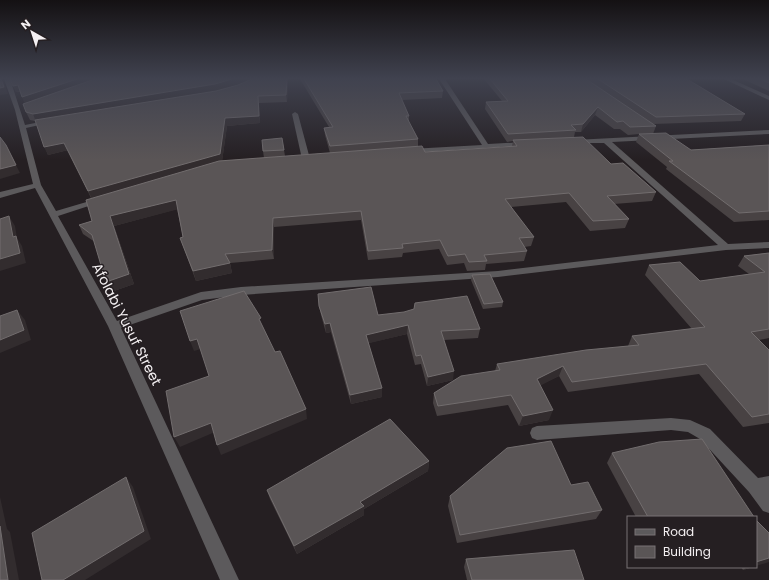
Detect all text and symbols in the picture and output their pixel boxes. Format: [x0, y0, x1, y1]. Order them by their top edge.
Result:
north arrow [12, 12, 52, 52]
text: N [17, 15, 34, 33]
street label: Afolabi Yusuf Street [87, 259, 167, 389]
legend [627, 516, 757, 568]
text: Road [663, 523, 694, 540]
text: Building [663, 543, 711, 560]

